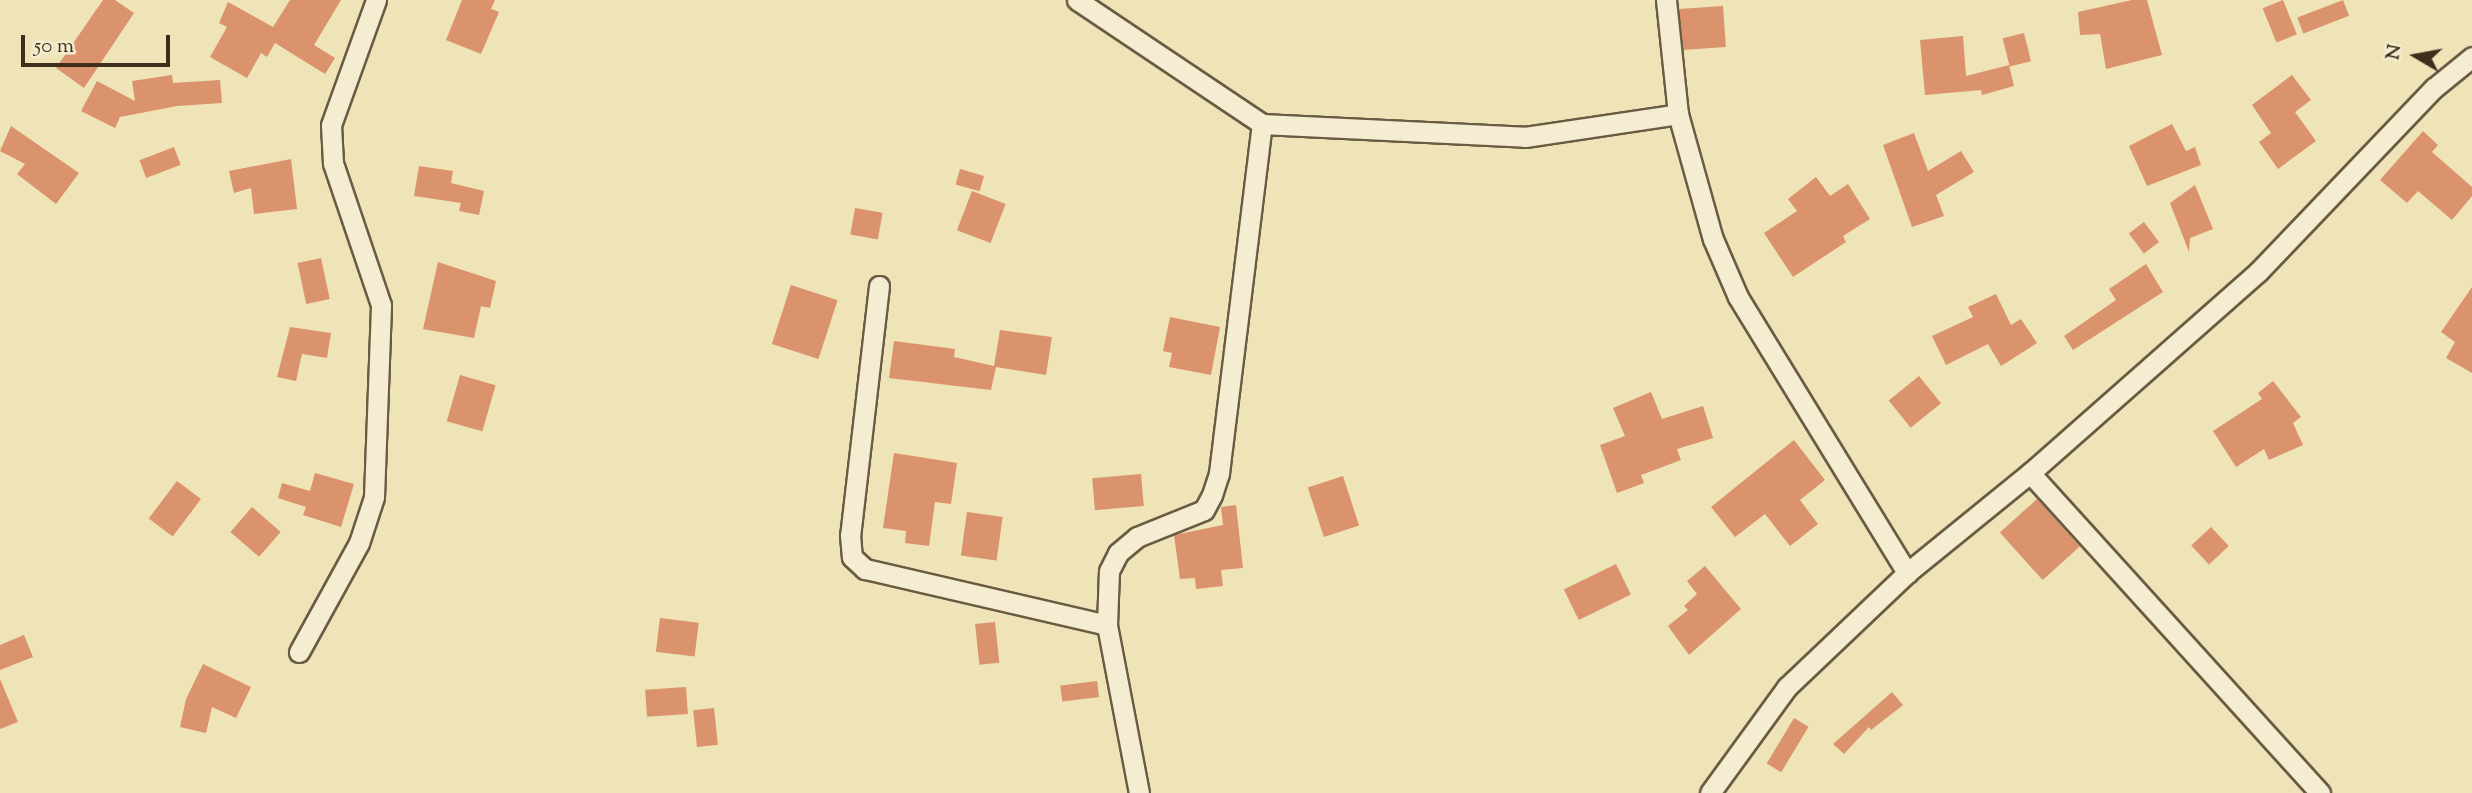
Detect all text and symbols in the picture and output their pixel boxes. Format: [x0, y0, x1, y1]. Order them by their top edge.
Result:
scale bar [24, 21, 173, 65]
north arrow [2381, 21, 2451, 91]
text: 50 m [34, 32, 74, 62]
text: N [2380, 42, 2409, 62]

